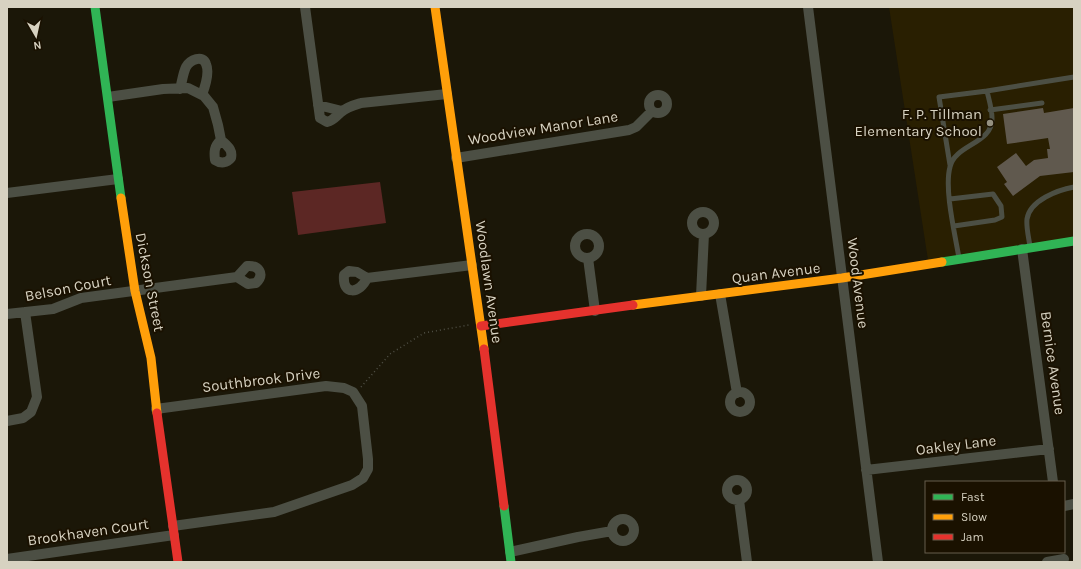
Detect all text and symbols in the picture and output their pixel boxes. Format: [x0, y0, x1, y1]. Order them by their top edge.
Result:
north arrow [16, 16, 56, 56]
text: N [33, 38, 42, 52]
place label: F. P. Tillman Elementary School [855, 105, 982, 140]
street label: Woodview Manor Lane [467, 107, 619, 149]
marker: F. P. Tillman Elementary School [985, 118, 995, 128]
street label: Woodlawn Avenue [471, 220, 507, 344]
street label: Dickson Street [132, 231, 168, 333]
street label: Wood Avenue [844, 237, 872, 329]
street label: Quan Avenue [731, 259, 821, 287]
street label: Belson Court [23, 271, 113, 305]
street label: Bernice Avenue [1037, 310, 1069, 416]
street label: Southbrook Drive [201, 364, 321, 396]
street label: Oakley Lane [915, 431, 997, 459]
legend [925, 481, 1065, 553]
text: Fast [961, 490, 985, 504]
text: Slow [961, 510, 987, 524]
street label: Brookhaven Court [26, 515, 150, 549]
text: Jam [961, 530, 984, 544]

